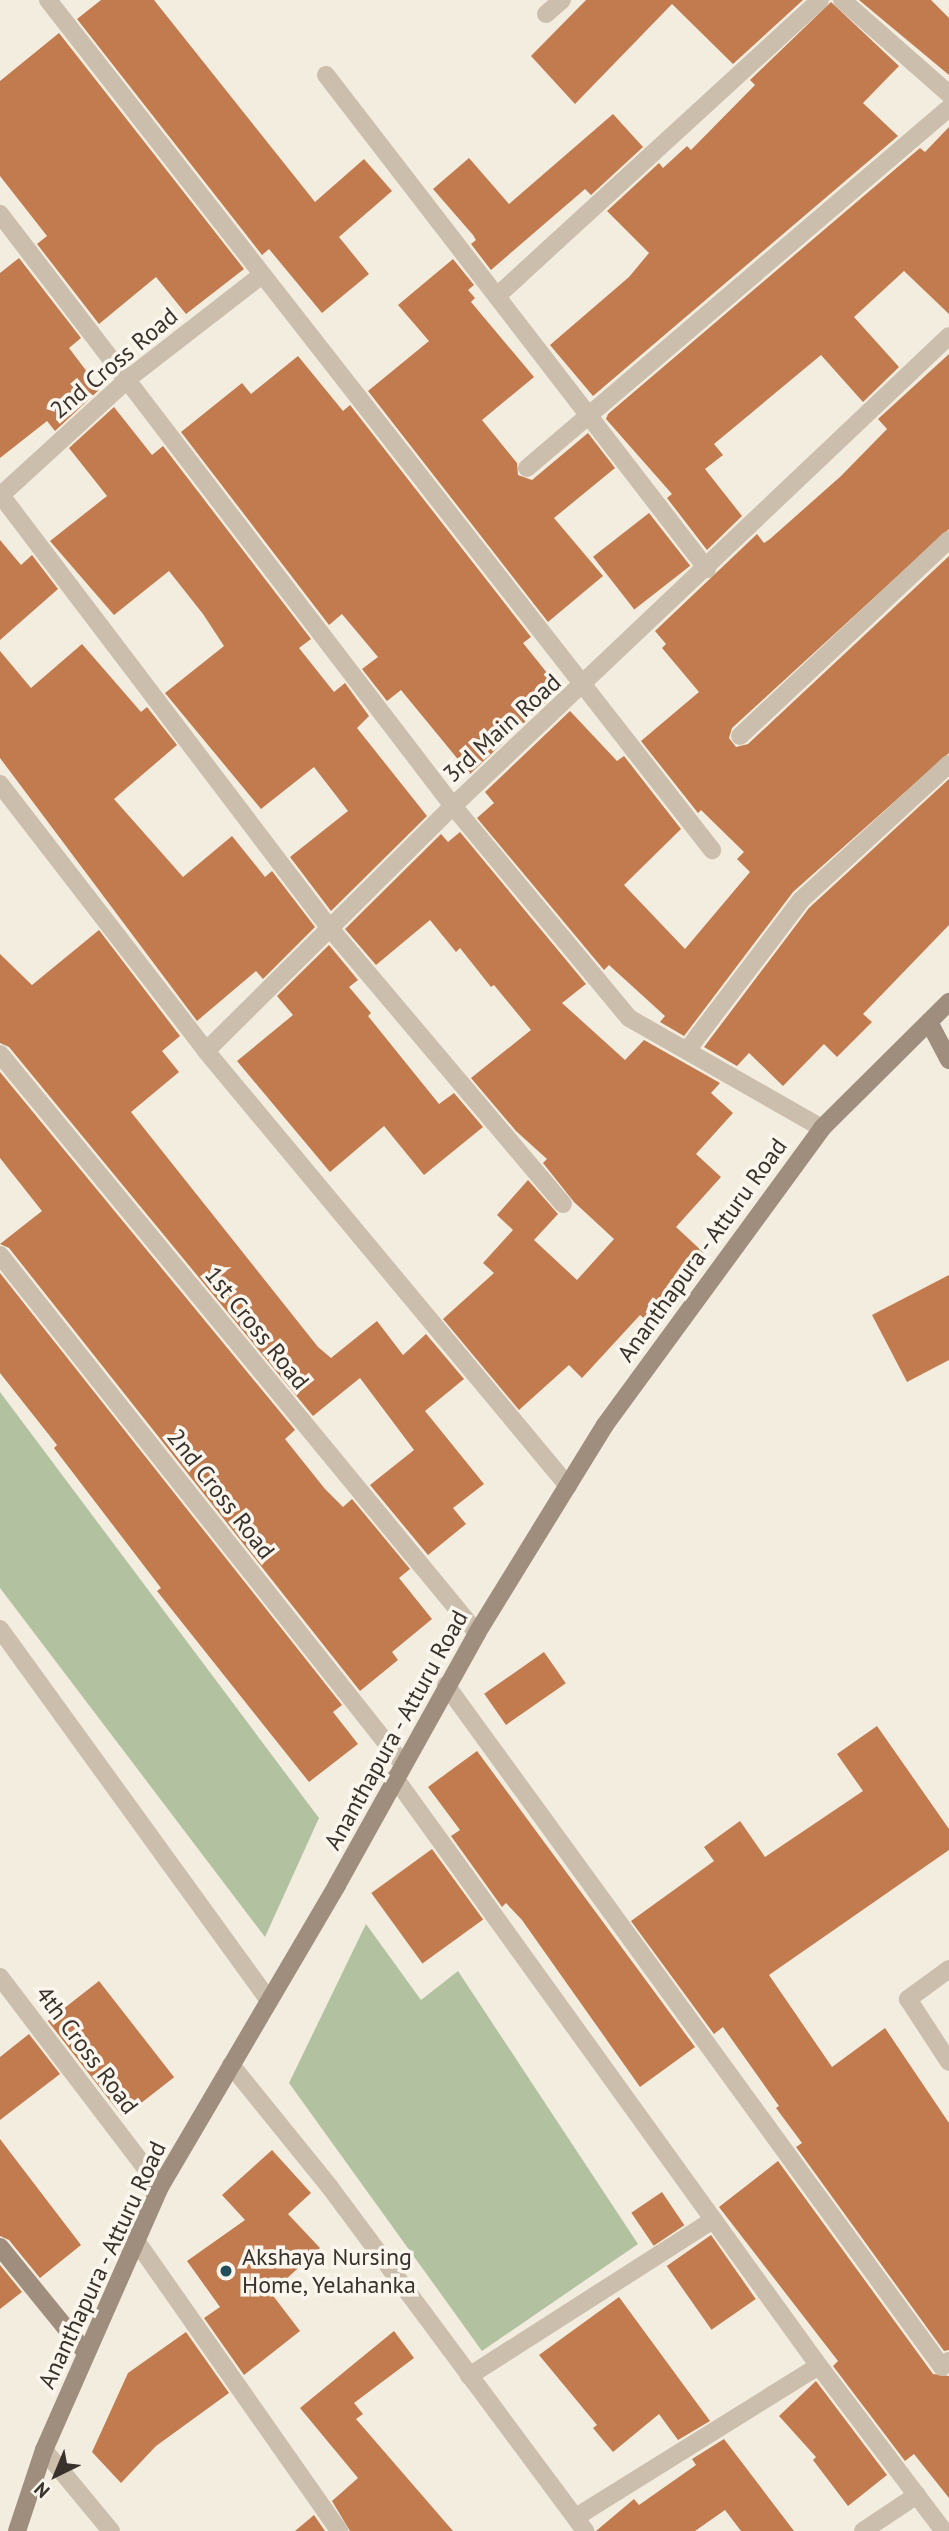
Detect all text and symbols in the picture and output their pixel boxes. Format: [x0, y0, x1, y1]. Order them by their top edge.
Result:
street label: 2nd Cross Road [45, 301, 183, 425]
street label: 3rd Main Road [437, 668, 567, 788]
street label: Ananthapura - Atturu Road [610, 1131, 794, 1369]
street label: 1st Cross Road [199, 1261, 315, 1395]
street label: 2nd Cross Road [161, 1423, 281, 1565]
street label: Ananthapura - Atturu Road [317, 1603, 475, 1857]
street label: 4th Cross Road [30, 1980, 144, 2120]
street label: Ananthapura - Atturu Road [31, 2135, 173, 2395]
place label: Akshaya Nursing Home, Yelahanka [242, 2243, 418, 2299]
marker: Akshaya Nursing Home, Yelahanka [216, 2261, 236, 2281]
north arrow [21, 2440, 91, 2510]
text: N [29, 2477, 54, 2503]

